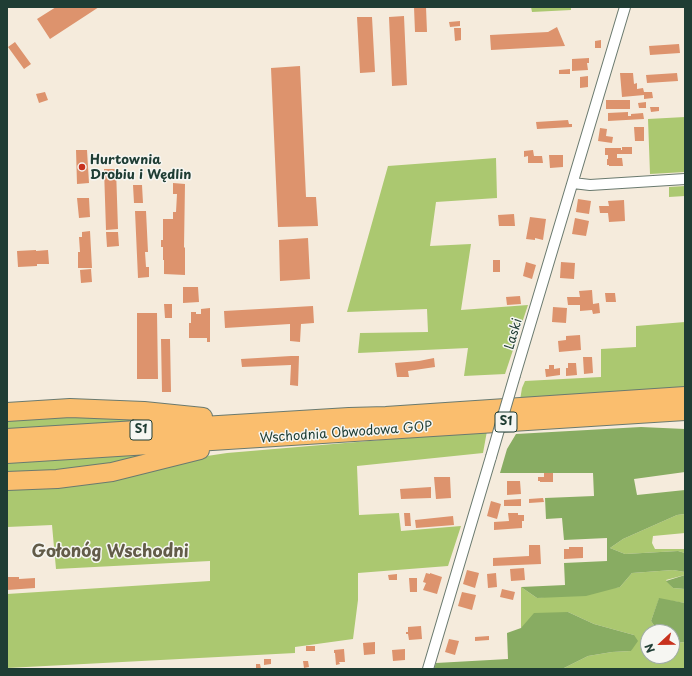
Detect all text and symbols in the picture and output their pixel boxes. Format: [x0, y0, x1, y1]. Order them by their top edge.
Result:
place label: Hurtownia Drobiu i Wędlin [90, 152, 191, 183]
marker: Hurtownia Drobiu i Wędlin [77, 162, 87, 172]
street label: Laski [502, 317, 526, 351]
road number: S1 [495, 412, 517, 432]
street label: Wschodnia Obwodowa GOP [259, 419, 433, 447]
road number: S1 [130, 420, 152, 440]
district label: Gołonóg Wschodni [31, 542, 189, 562]
north arrow [640, 624, 680, 664]
text: N [640, 641, 659, 656]

